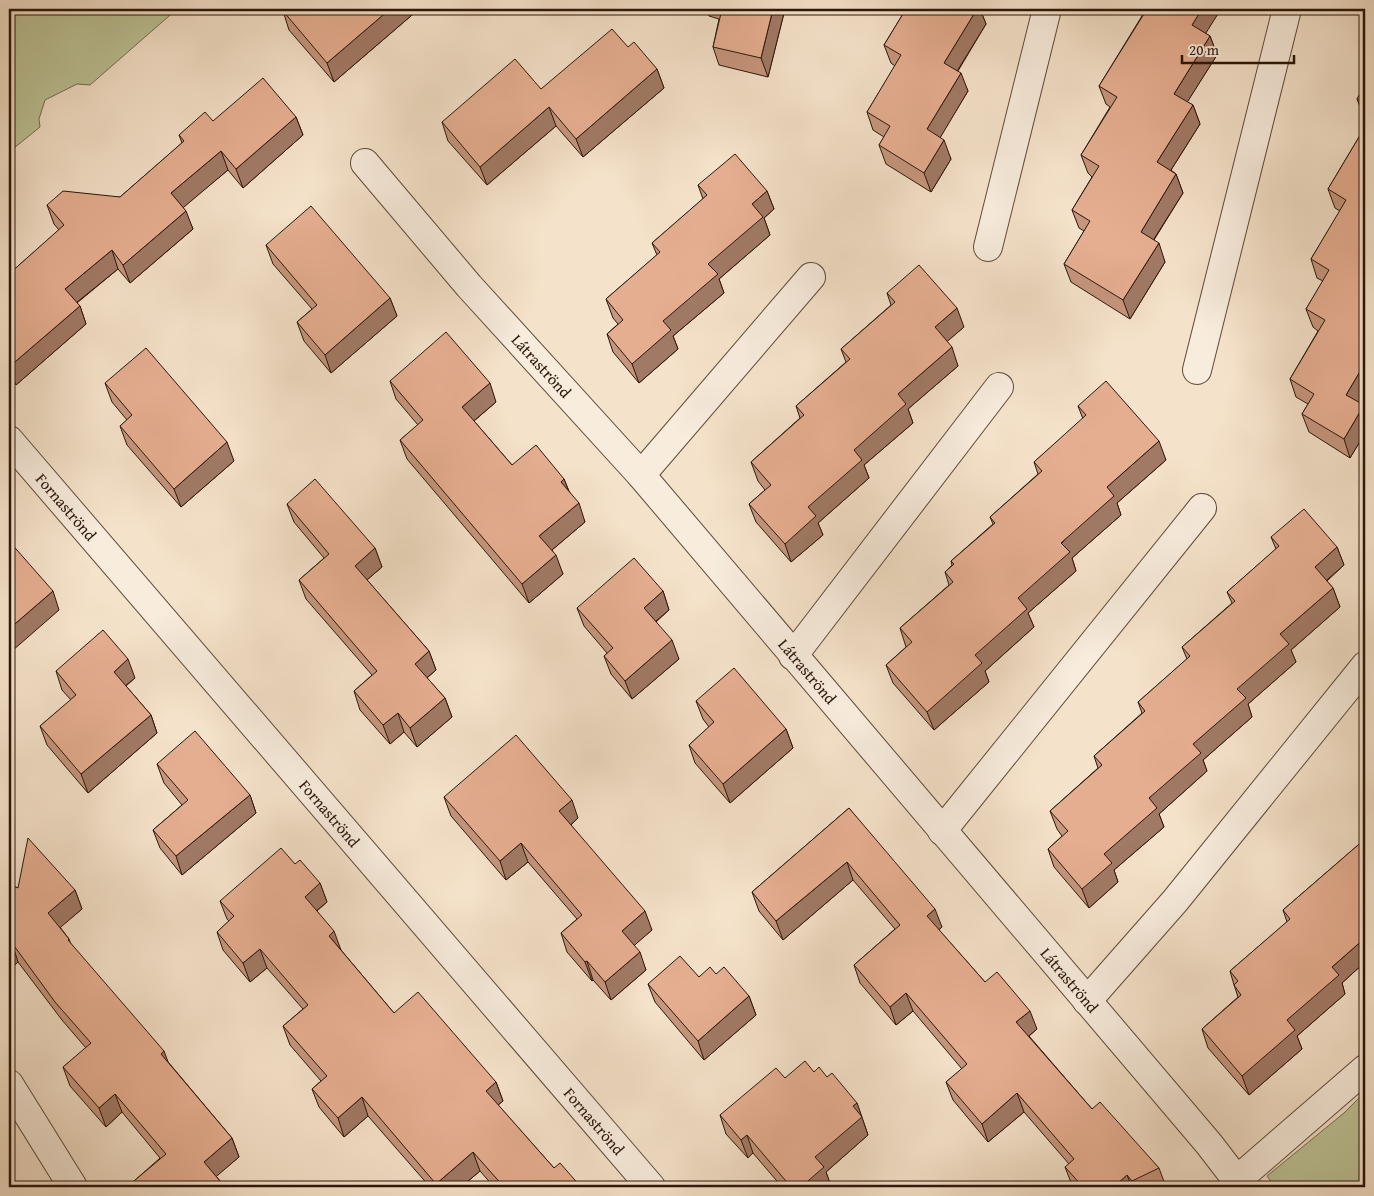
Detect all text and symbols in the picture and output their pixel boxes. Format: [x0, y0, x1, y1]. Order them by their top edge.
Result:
scale bar [1182, 32, 1294, 64]
text: 20 m [1189, 39, 1220, 60]
street label: Látraströnd [506, 328, 578, 404]
street label: Fornaströnd [30, 468, 103, 546]
street label: Látraströnd [773, 633, 843, 710]
street label: Fornaströnd [294, 774, 366, 853]
street label: Látraströnd [1035, 942, 1105, 1018]
street label: Fornaströnd [558, 1082, 631, 1161]

